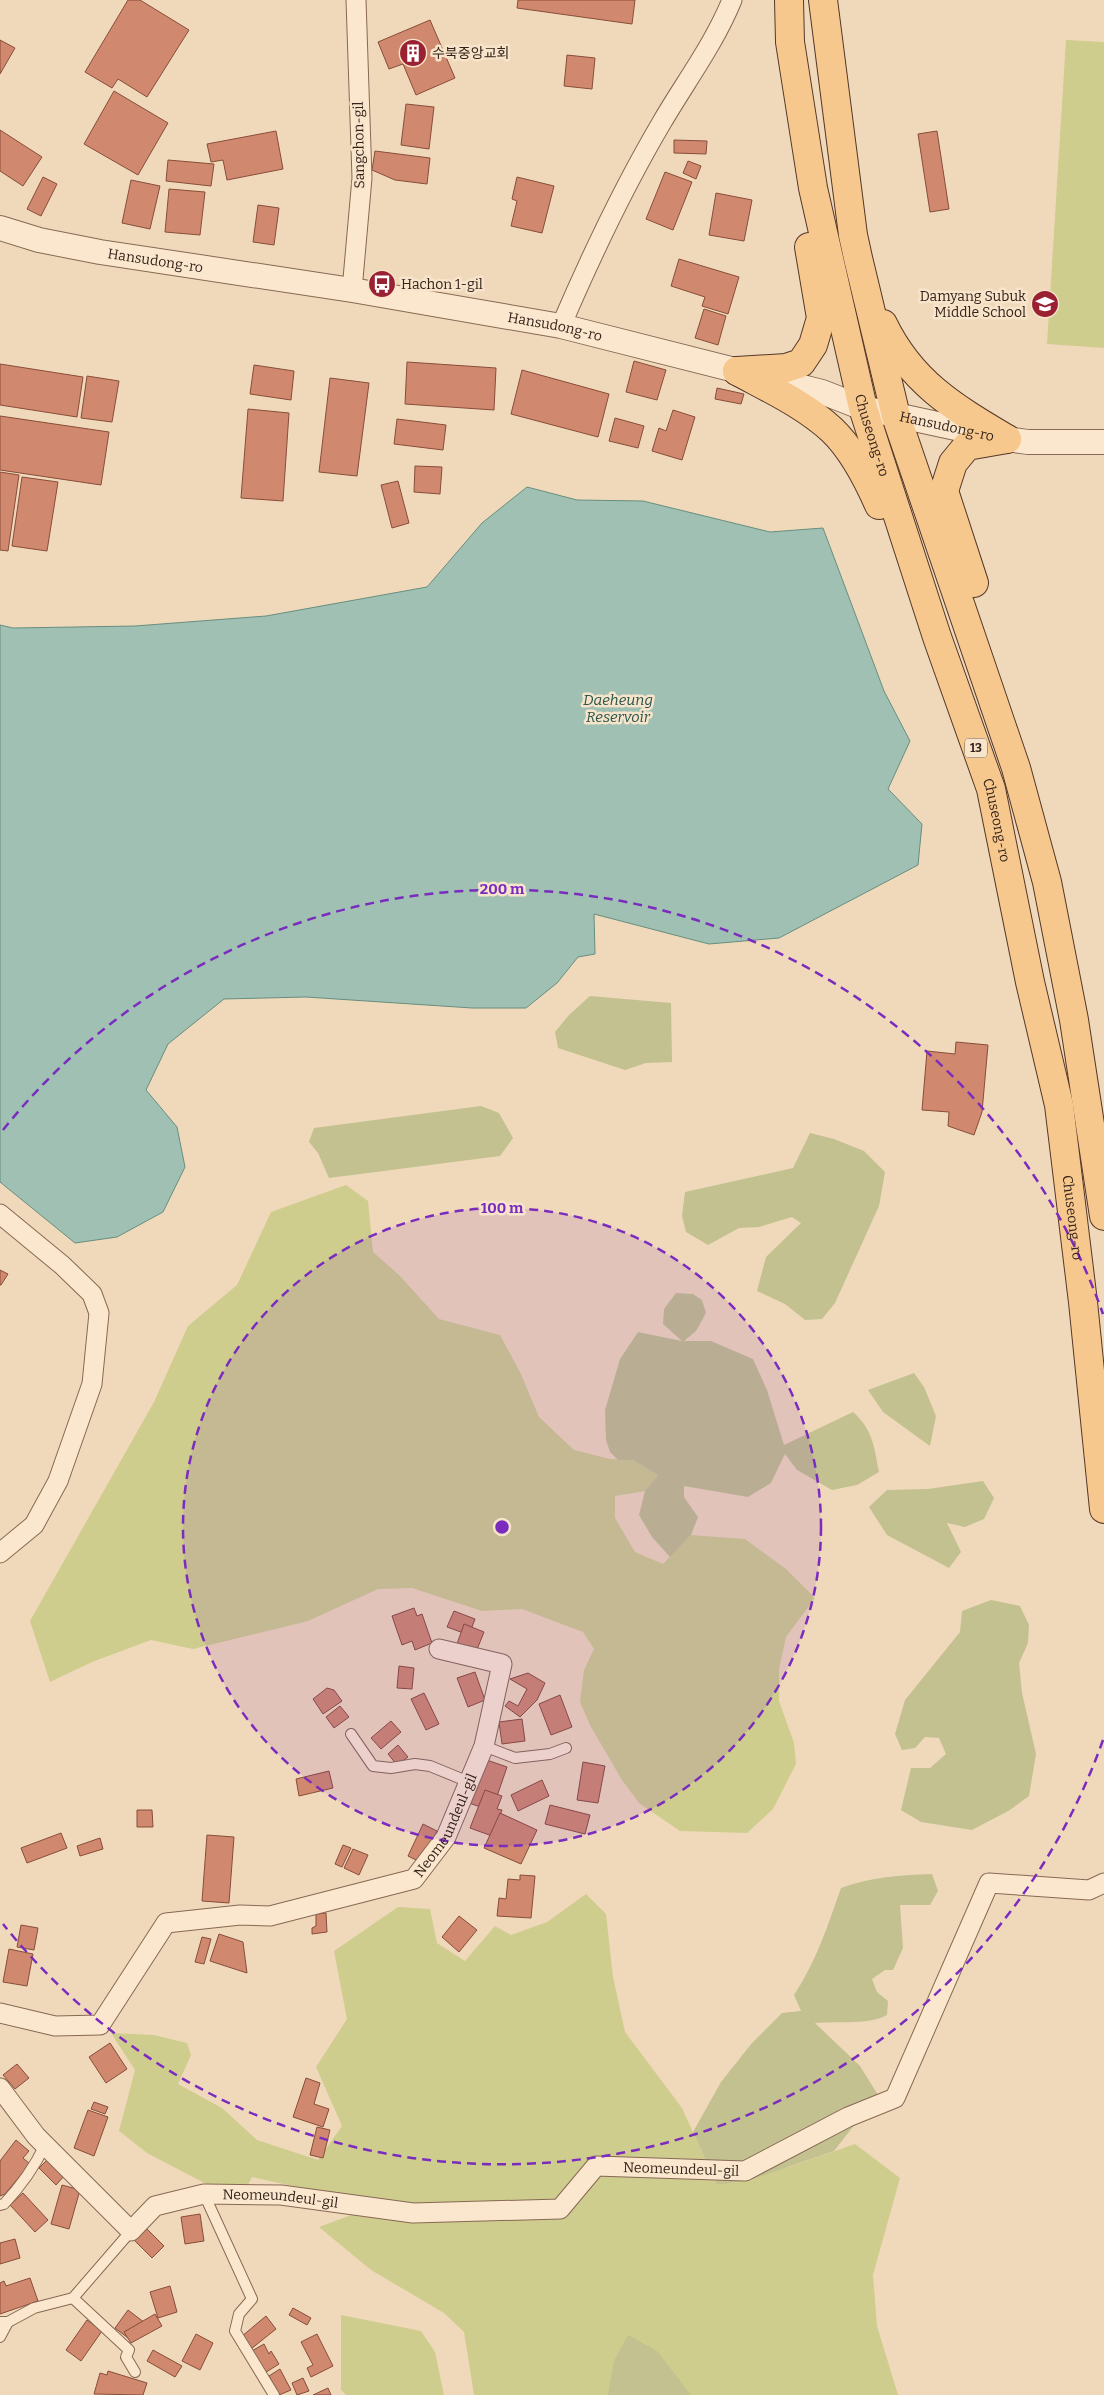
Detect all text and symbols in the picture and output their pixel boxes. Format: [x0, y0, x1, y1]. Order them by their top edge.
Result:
building icon: 수북중앙교회 [398, 38, 428, 68]
place label: 수북중앙교회 [432, 45, 509, 62]
street label: Sangchon-gil [350, 101, 368, 189]
street label: Hansudong-ro [107, 245, 204, 276]
bus stop icon: Hachon 1-gil [367, 269, 397, 299]
place label: Hachon 1-gil [401, 276, 483, 293]
place label: Damyang Subuk Middle School [920, 288, 1026, 321]
school or university icon: Damyang Subuk Middle School [1030, 289, 1060, 319]
street label: Hansudong-ro [506, 308, 604, 345]
street label: Chuseong-ro [852, 392, 893, 479]
street label: Hansudong-ro [898, 408, 996, 445]
water label: Daeheung Reservoir [583, 691, 653, 726]
road number: 13 [965, 738, 987, 758]
street label: Chuseong-ro [979, 776, 1014, 864]
text: 200 m [480, 880, 525, 898]
street label: Chuseong-ro [1059, 1174, 1086, 1261]
text: 100 m [481, 1199, 524, 1217]
centre of rings [493, 1518, 511, 1536]
street label: Neomeundeul-gil [410, 1771, 480, 1880]
street label: Neomeundeul-gil [623, 2158, 739, 2179]
street label: Neomeundeul-gil [222, 2186, 339, 2211]

